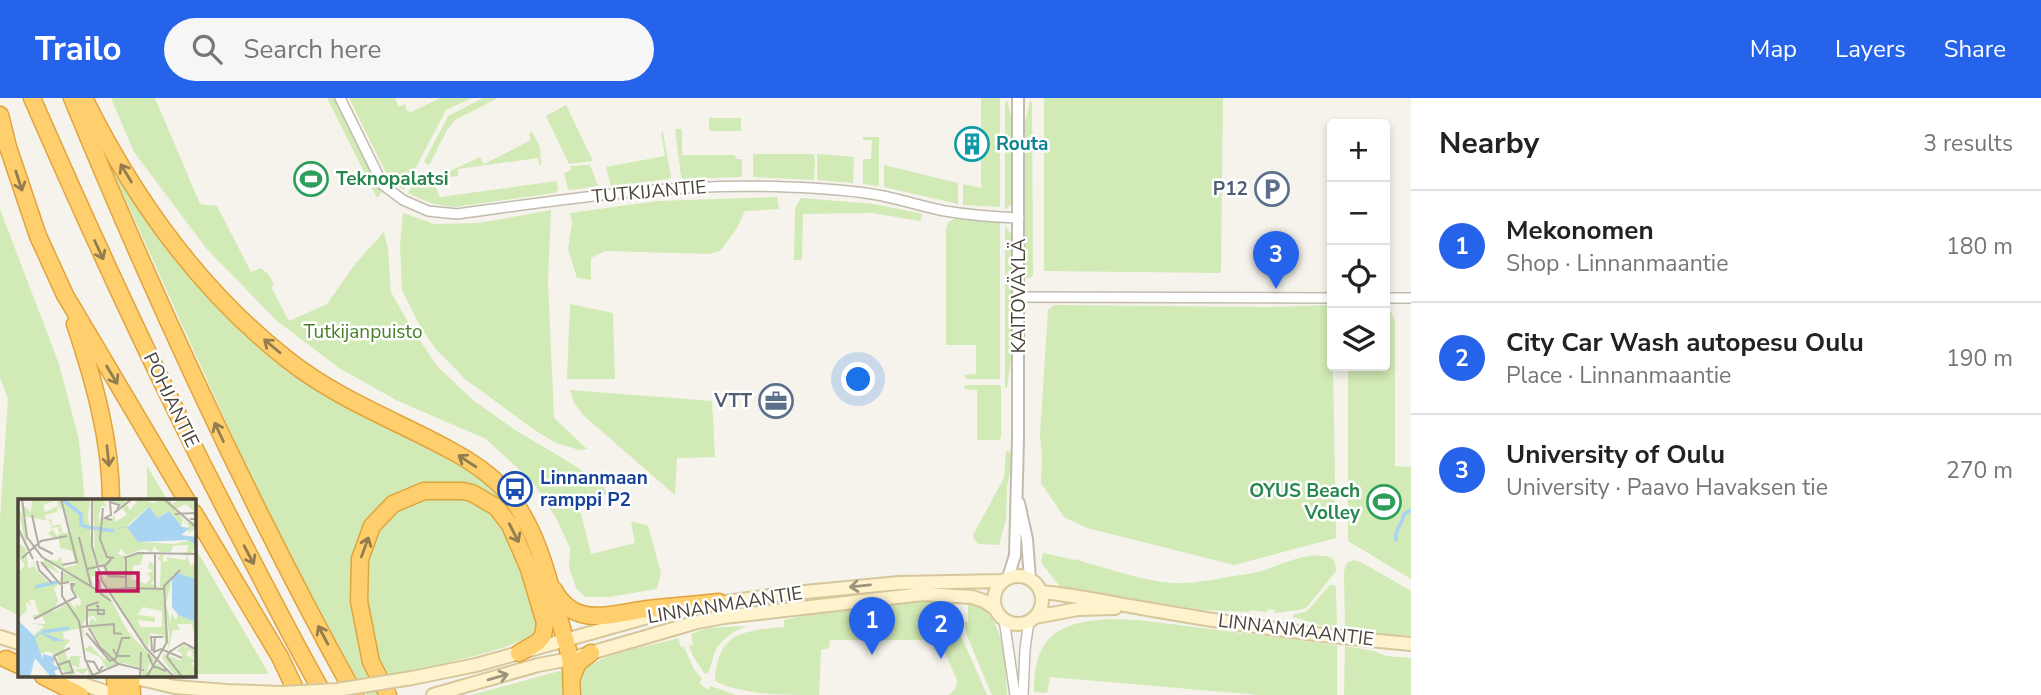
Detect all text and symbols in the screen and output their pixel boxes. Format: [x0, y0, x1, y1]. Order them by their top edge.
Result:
search box [164, 18, 654, 81]
text: Trailo [35, 27, 122, 72]
icon: search [188, 30, 226, 68]
text: Search here [244, 32, 381, 67]
text: Map [1750, 33, 1797, 65]
text: Layers [1835, 33, 1906, 65]
text: Share [1944, 33, 2006, 65]
map controls [1327, 119, 1390, 371]
button: + [1327, 119, 1390, 182]
text: Nearby [1439, 123, 1539, 164]
building icon: Routa [953, 125, 991, 163]
text: 3 results [1923, 128, 2013, 159]
place label: Routa [996, 131, 1048, 157]
sports icon: Teknopalatsi [292, 160, 330, 198]
one-way arrow [119, 163, 133, 183]
place label: Teknopalatsi [336, 166, 449, 192]
one-way arrow [14, 169, 26, 191]
parking icon: P12 [1253, 170, 1291, 208]
street label: TUTKIJANTIE [591, 174, 707, 210]
place label: P12 [1213, 176, 1248, 202]
button: − [1327, 182, 1390, 245]
text: Mekonomen [1506, 213, 1654, 248]
pin: 3 [1253, 231, 1299, 289]
text: 1 [1455, 231, 1469, 262]
text: 180 m [1946, 231, 2013, 262]
street label: KAITOVÄYLÄ [1006, 238, 1032, 354]
one-way arrow [93, 239, 106, 260]
button: locate [1327, 245, 1390, 308]
text: Shop · Linnanmaantie [1506, 248, 1728, 279]
button: layers [1327, 308, 1390, 371]
park label: Tutkijanpuisto [304, 319, 422, 345]
text: City Car Wash autopesu Oulu [1506, 325, 1864, 360]
one-way arrow [263, 339, 281, 354]
text: 2 [1455, 343, 1469, 374]
text: 190 m [1946, 343, 2013, 374]
street label: POHJANTIE [137, 348, 205, 452]
text: Place · Linnanmaantie [1506, 360, 1731, 391]
your location [841, 362, 875, 396]
one-way arrow [106, 364, 120, 384]
office icon: VTT [757, 382, 795, 420]
place label: VTT [713, 388, 752, 414]
one-way arrow [212, 422, 226, 443]
text: University of Oulu [1506, 437, 1725, 472]
one-way arrow [101, 444, 114, 466]
one-way arrow [458, 454, 478, 468]
text: 3 [1455, 455, 1469, 486]
text: 270 m [1946, 455, 2013, 486]
place label: Linnanmaan ramppi P2 [540, 465, 648, 513]
bus stop icon: Linnanmaan ramppi P2 [496, 470, 534, 508]
text: University · Paavo Havaksen tie [1506, 472, 1828, 503]
place label: OYUS Beach Volley [1249, 478, 1361, 526]
sports icon: OYUS Beach Volley [1365, 483, 1403, 521]
inset map [18, 499, 196, 678]
one-way arrow [507, 522, 521, 543]
one-way arrow [360, 536, 372, 558]
one-way arrow [243, 544, 256, 565]
street label: LINNANMAANTIE [646, 580, 804, 630]
one-way arrow [849, 580, 872, 593]
pin: 1 [849, 597, 895, 655]
pin: 2 [918, 601, 964, 659]
street label: LINNANMAANTIE [1217, 608, 1375, 652]
one-way arrow [316, 625, 329, 646]
one-way arrow [487, 670, 509, 683]

